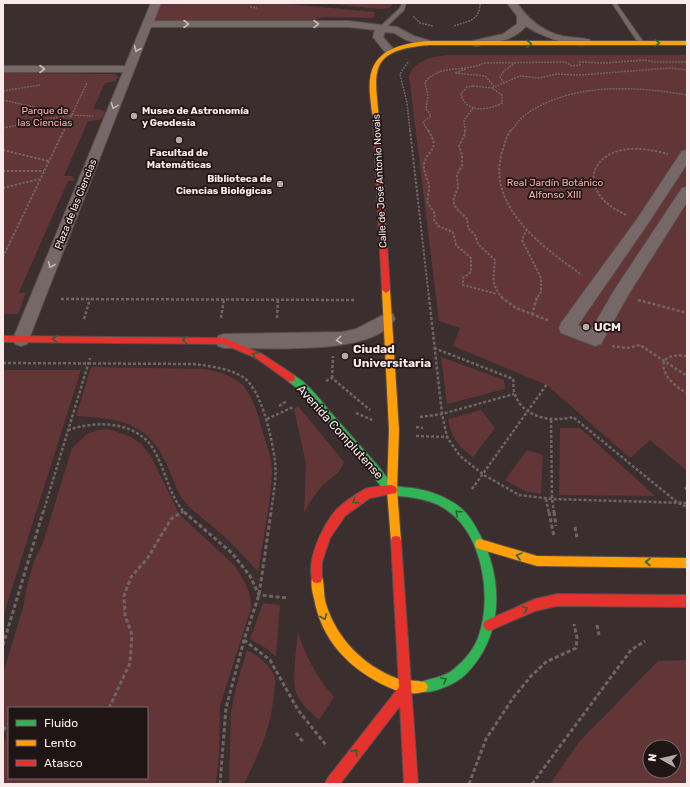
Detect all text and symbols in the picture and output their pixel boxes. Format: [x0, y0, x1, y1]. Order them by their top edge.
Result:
one-way arrow [183, 20, 189, 28]
one-way arrow [313, 20, 319, 28]
one-way arrow [654, 39, 660, 47]
one-way arrow [526, 40, 532, 48]
one-way arrow [134, 45, 142, 53]
one-way arrow [39, 65, 45, 73]
one-way arrow [111, 102, 119, 109]
park label: Parque de las Ciencias [18, 105, 72, 129]
place label: Museo de Astronomía y Geodesia [142, 105, 249, 129]
marker: Museo de Astronomía y Geodesia [129, 111, 139, 121]
street label: Calle de José Antonio Novais [371, 114, 389, 248]
marker: Facultad de Matemáticas [174, 135, 184, 145]
place label: Facultad de Matemáticas [147, 147, 212, 171]
street label: Plaza de las Ciencias [52, 158, 100, 251]
place label: Biblioteca de Ciencias Biológicas [176, 173, 272, 197]
park label: Real Jardín Botánico Alfonso XIII [507, 177, 603, 201]
marker: Biblioteca de Ciencias Biológicas [275, 179, 285, 189]
one-way arrow [47, 262, 55, 269]
place label: UCM [594, 320, 621, 334]
marker: UCM [581, 322, 591, 332]
one-way arrow [52, 335, 58, 343]
one-way arrow [336, 335, 342, 344]
one-way arrow [182, 336, 188, 344]
place label: Ciudad Universitaria [353, 342, 431, 370]
marker: Ciudad Universitaria [340, 351, 350, 361]
one-way arrow [252, 352, 259, 360]
street label: Avenida Complutense [294, 382, 386, 482]
one-way arrow [352, 496, 359, 504]
one-way arrow [455, 510, 463, 518]
one-way arrow [515, 552, 522, 561]
one-way arrow [645, 558, 651, 566]
one-way arrow [522, 606, 529, 614]
one-way arrow [319, 613, 327, 620]
one-way arrow [440, 677, 448, 685]
legend [8, 707, 148, 779]
text: Fluido [44, 716, 78, 730]
text: Lento [44, 736, 76, 750]
north arrow [642, 739, 682, 779]
one-way arrow [351, 750, 358, 757]
text: N [646, 753, 660, 763]
text: Atasco [44, 756, 83, 770]

